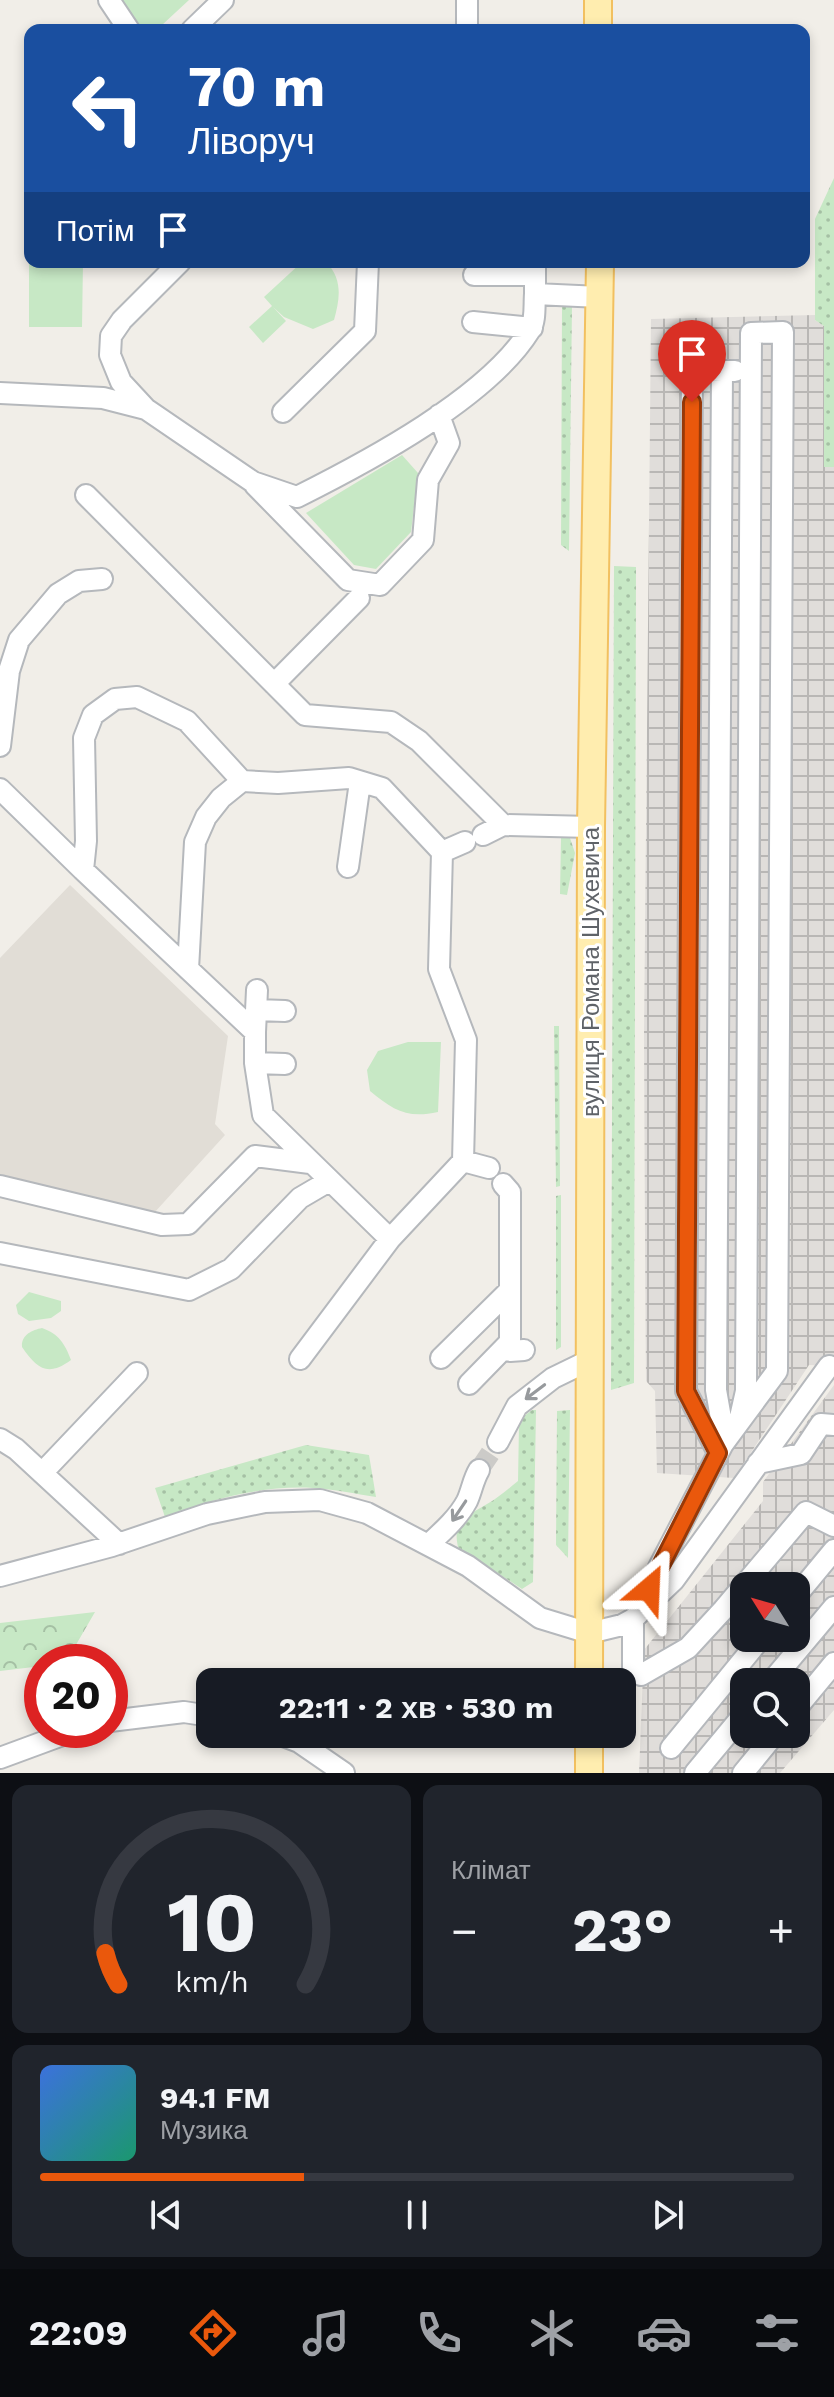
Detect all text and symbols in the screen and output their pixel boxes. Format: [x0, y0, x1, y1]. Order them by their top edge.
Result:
text: 70 m [188, 54, 325, 120]
icon: left [56, 56, 160, 160]
text: Ліворуч [188, 121, 315, 163]
icon: arrive [151, 208, 195, 252]
text: Потім [56, 213, 135, 248]
pin [658, 320, 726, 402]
icon: arrive [670, 332, 714, 376]
street label: вулиця Романа Шухевича [577, 826, 605, 1117]
one-way arrow [525, 1383, 546, 1400]
one-way arrow [451, 1500, 467, 1522]
position arrow [607, 1547, 691, 1631]
north arrow [730, 1572, 810, 1652]
map controls [730, 1572, 810, 1748]
speed limit sign: 20 [24, 1644, 128, 1748]
button: search [730, 1668, 810, 1748]
text: 22:11 · 2 хв · 530 m [279, 1690, 553, 1725]
text: Клімат [451, 1855, 531, 1885]
text: 10 [167, 1874, 256, 1971]
text: 23° [572, 1895, 673, 1966]
text: − [451, 1905, 478, 1957]
text: + [767, 1905, 794, 1957]
text: km/h [175, 1965, 248, 1999]
text: 94.1 FM [160, 2080, 271, 2115]
text: Музика [160, 2115, 248, 2145]
icon: previous [144, 2193, 188, 2237]
icon: pause [395, 2193, 439, 2237]
icon: next [646, 2193, 690, 2237]
icon: directions [185, 2305, 241, 2361]
icon: music [298, 2305, 354, 2361]
icon: phone [411, 2305, 467, 2361]
icon: climate [524, 2305, 580, 2361]
icon: car [636, 2305, 692, 2361]
icon: filters [749, 2305, 805, 2361]
text: 22:09 [28, 2312, 128, 2354]

